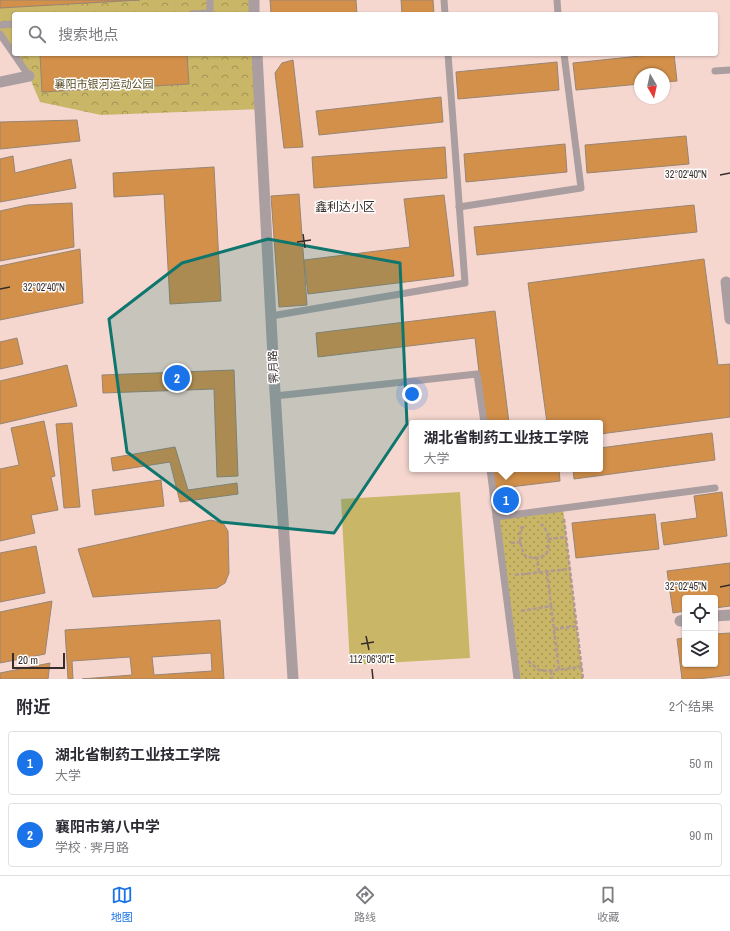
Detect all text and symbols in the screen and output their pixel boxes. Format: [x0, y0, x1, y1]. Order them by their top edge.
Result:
search box [12, 12, 718, 56]
icon: search [26, 23, 48, 45]
text: 搜索地点 [58, 24, 118, 45]
north arrow [634, 68, 670, 104]
park label: 襄阳市银河运动公园 [55, 77, 154, 91]
text: 32°02'40"N [665, 168, 707, 181]
district label: 鑫利达小区 [315, 199, 375, 215]
text: 32°02'40"N [23, 281, 65, 294]
street label: 霁月路 [265, 350, 281, 384]
pin: 2 [164, 363, 190, 393]
your location [402, 384, 422, 404]
popup [409, 420, 603, 472]
text: 湖北省制药工业技工学院 [423, 427, 589, 448]
text: 大学 [423, 450, 450, 467]
pin: 1 [493, 485, 519, 515]
text: 32°02'45"N [665, 580, 707, 593]
map controls [682, 595, 718, 667]
button: locate [682, 595, 718, 631]
button: layers [682, 631, 718, 667]
scale bar [12, 651, 65, 670]
text: 20 m [18, 653, 38, 667]
text: 112°06'30"E [349, 653, 395, 666]
text: 附近 [16, 695, 50, 718]
text: 2个结果 [669, 698, 714, 715]
text: 湖北省制药工业技工学院 [55, 744, 220, 765]
text: 1 [27, 755, 33, 772]
text: 50 m [689, 755, 713, 772]
text: 大学 [55, 767, 81, 784]
text: 襄阳市第八中学 [55, 816, 160, 837]
text: 2 [27, 827, 33, 844]
text: 90 m [689, 827, 713, 844]
text: 学校 · 霁月路 [55, 839, 129, 856]
tab: 地图 [111, 884, 133, 924]
tab: 路线 [354, 884, 376, 924]
tab: 收藏 [597, 884, 619, 924]

